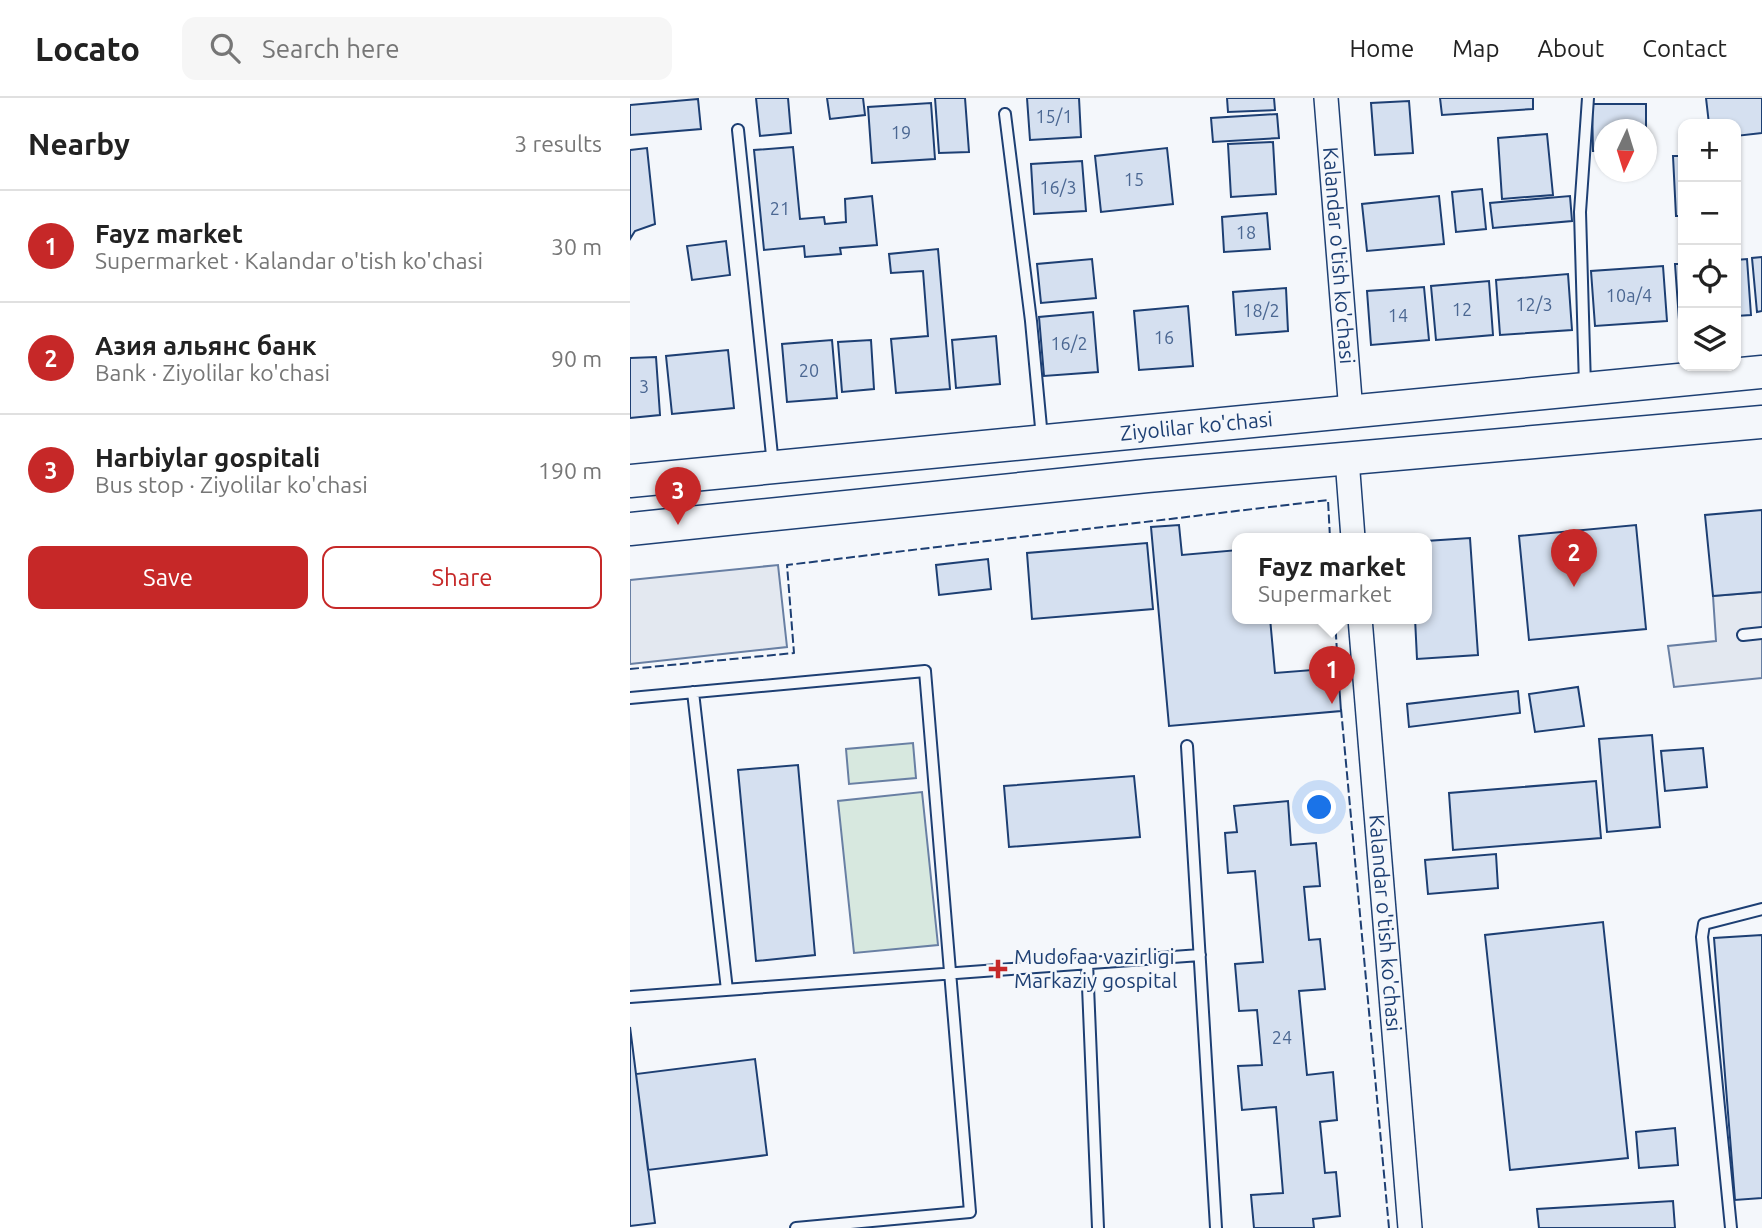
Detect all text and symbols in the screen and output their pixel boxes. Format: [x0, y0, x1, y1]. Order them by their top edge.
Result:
search box [182, 17, 672, 80]
icon: search [206, 29, 244, 67]
text: Locato [35, 30, 140, 67]
text: Search here [262, 34, 400, 63]
text: Home [1349, 35, 1414, 62]
text: Map [1452, 35, 1499, 62]
text: About [1537, 35, 1604, 62]
text: Contact [1642, 35, 1727, 62]
house number: 15/1 [1035, 106, 1073, 126]
north arrow [1594, 119, 1657, 182]
map controls [1678, 119, 1741, 371]
button: + [1678, 119, 1741, 182]
house number: 19 [891, 122, 911, 142]
text: Nearby [28, 127, 130, 161]
text: 3 results [514, 131, 602, 156]
street label: Kalandar o'tish ko'chasi [1319, 146, 1360, 365]
house number: 15 [1124, 169, 1144, 189]
house number: 16/3 [1039, 177, 1077, 197]
button: − [1678, 182, 1741, 245]
house number: 21 [770, 198, 790, 218]
text: Fayz market [95, 219, 243, 248]
house number: 18 [1236, 222, 1256, 242]
text: 1 [45, 234, 57, 259]
text: 30 m [551, 234, 602, 259]
button: locate [1678, 245, 1741, 308]
text: Supermarket · Kalandar o'tish ko'chasi [95, 248, 483, 273]
house number: 10a/4 [1606, 285, 1652, 305]
house number: 12/3 [1515, 294, 1553, 314]
house number: 12 [1452, 299, 1472, 319]
house number: 18/2 [1242, 300, 1280, 320]
house number: 14 [1388, 305, 1408, 325]
button: layers [1678, 308, 1741, 371]
house number: 16 [1154, 327, 1174, 347]
text: Азия альянс банк [95, 331, 317, 360]
house number: 16/2 [1050, 333, 1088, 353]
text: 2 [45, 346, 57, 371]
text: 90 m [551, 346, 602, 371]
text: Bank · Ziyolilar ko'chasi [95, 360, 330, 385]
house number: 20 [799, 360, 819, 380]
house number: 3 [639, 376, 649, 396]
street label: Ziyolilar ko'chasi [1119, 406, 1274, 445]
text: Harbiylar gospitali [95, 443, 320, 472]
text: 3 [45, 458, 57, 483]
text: 190 m [538, 458, 602, 483]
pin: 3 [655, 467, 701, 525]
text: Bus stop · Ziyolilar ko'chasi [95, 472, 368, 497]
pin: 2 [1551, 529, 1597, 587]
popup [1232, 533, 1432, 624]
button: Save [28, 546, 308, 609]
button: Share [322, 546, 602, 609]
text: Fayz market [1258, 552, 1406, 581]
text: Supermarket [1258, 581, 1391, 606]
pin: 1 [1309, 646, 1355, 704]
your location [1302, 790, 1336, 824]
street label: Kalandar o'tish ko'chasi [1365, 813, 1407, 1032]
place label: Mudofaa vazirligi Markaziy gospital [1014, 944, 1177, 992]
marker: Mudofaa vazirligi Markaziy gospital [988, 959, 1008, 979]
house number: 24 [1272, 1027, 1292, 1047]

